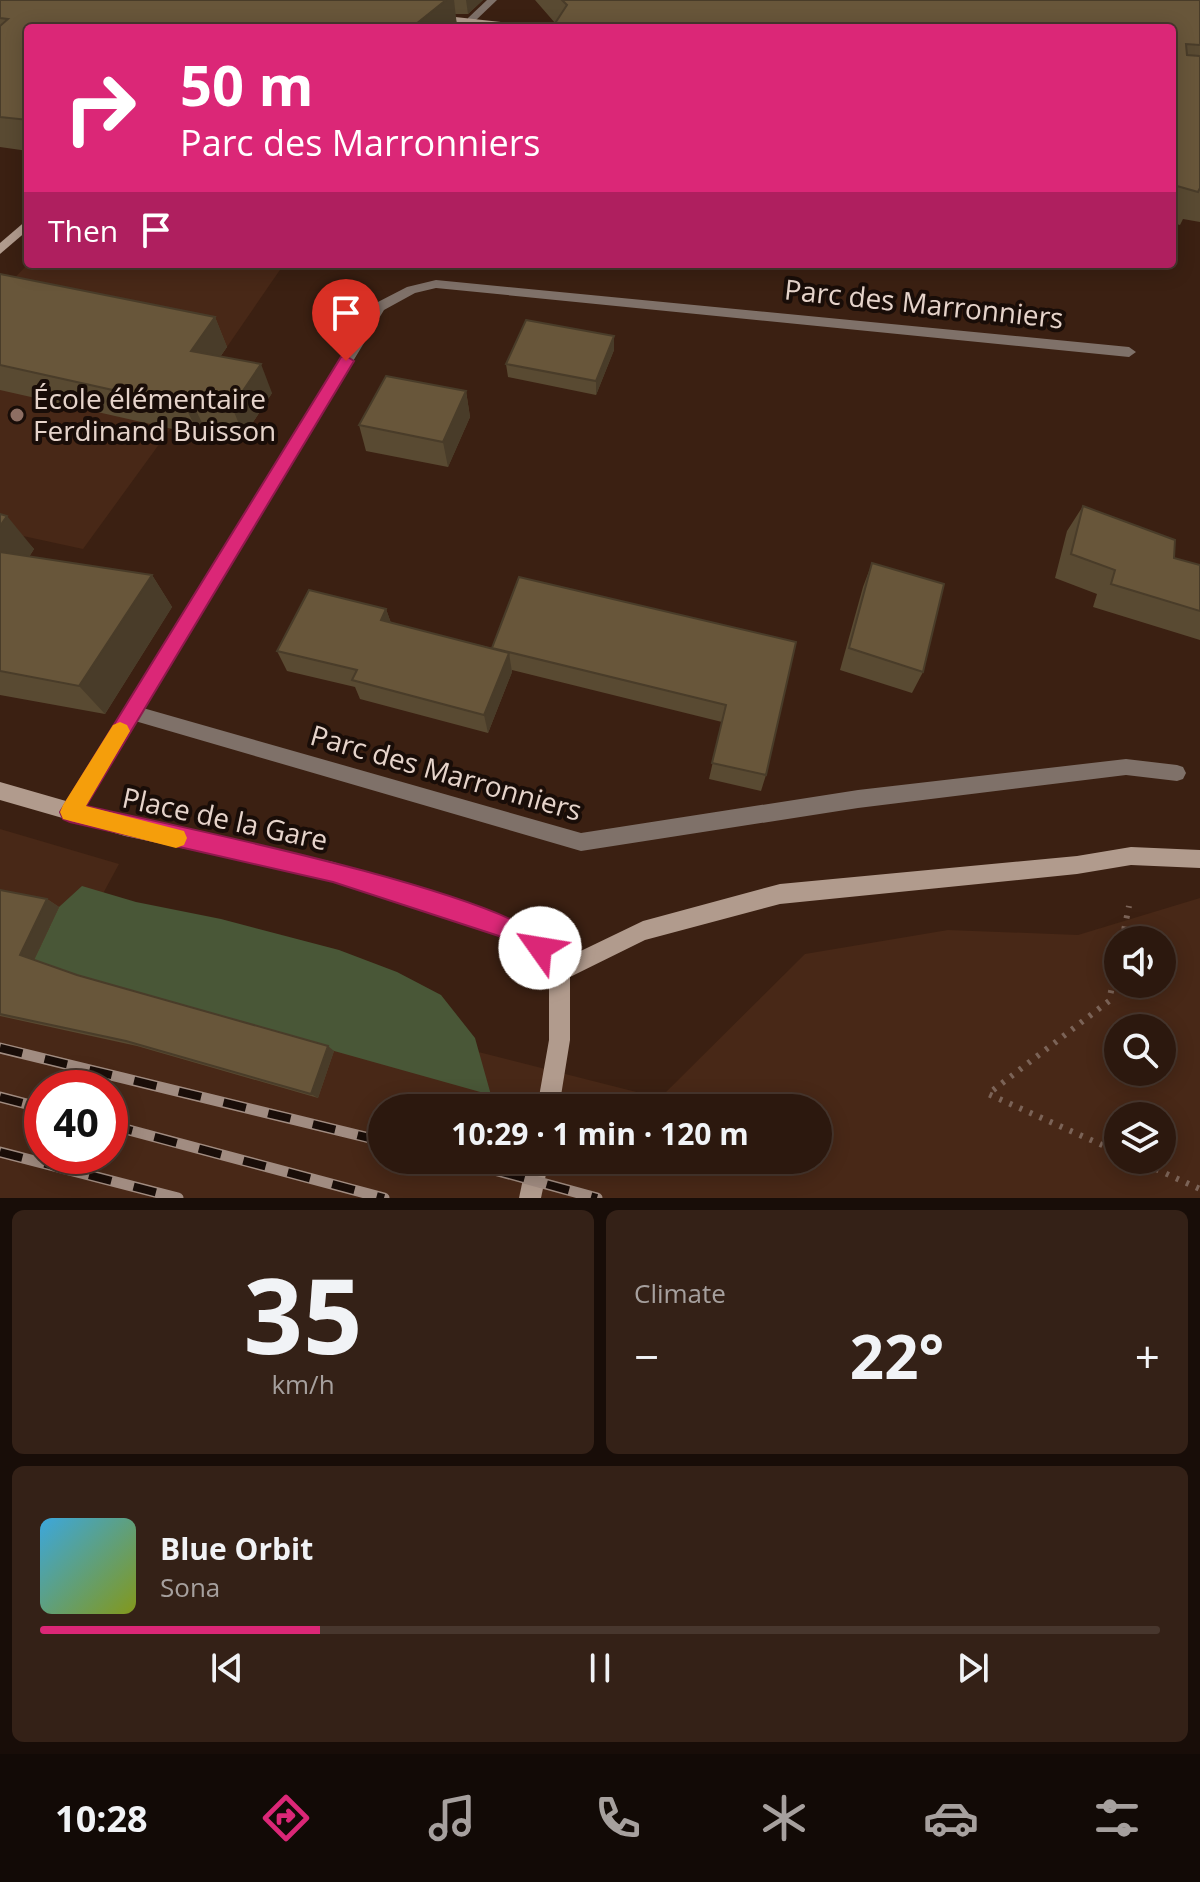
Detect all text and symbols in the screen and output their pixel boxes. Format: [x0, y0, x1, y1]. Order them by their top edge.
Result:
text: 50 m [180, 46, 314, 122]
icon: right [48, 56, 152, 160]
text: Parc des Marronniers [180, 118, 541, 167]
icon: arrive [134, 208, 178, 252]
text: Then [48, 210, 118, 251]
street label: Parc des Marronniers [783, 269, 1066, 337]
pin [312, 279, 380, 361]
icon: arrive [324, 291, 368, 335]
place label: École élémentaire Ferdinand Buisson [33, 379, 276, 449]
marker: École élémentaire Ferdinand Buisson [8, 406, 26, 424]
street label: Parc des Marronniers [306, 715, 586, 829]
street label: Place de la Gare [119, 778, 331, 858]
position arrow [498, 906, 582, 990]
map controls [1104, 926, 1176, 1174]
button: sound [1104, 926, 1176, 998]
button: search [1104, 1014, 1176, 1086]
speed limit sign: 40 [24, 1070, 128, 1174]
button: layers [1104, 1102, 1176, 1174]
text: 10:29 · 1 min · 120 m [451, 1113, 749, 1154]
text: 35 [244, 1243, 362, 1384]
text: Climate [634, 1275, 726, 1311]
text: 22° [850, 1315, 944, 1397]
text: − [634, 1326, 659, 1386]
text: + [1135, 1326, 1160, 1386]
text: km/h [271, 1366, 335, 1402]
text: Blue Orbit [160, 1528, 313, 1569]
text: Sona [160, 1569, 220, 1605]
icon: previous [205, 1646, 249, 1690]
icon: pause [578, 1646, 622, 1690]
icon: next [951, 1646, 995, 1690]
icon: directions [258, 1790, 314, 1846]
icon: music [424, 1790, 480, 1846]
icon: phone [590, 1790, 646, 1846]
icon: climate [756, 1790, 812, 1846]
icon: car [923, 1790, 979, 1846]
icon: filters [1089, 1790, 1145, 1846]
text: 10:28 [55, 1794, 148, 1843]

